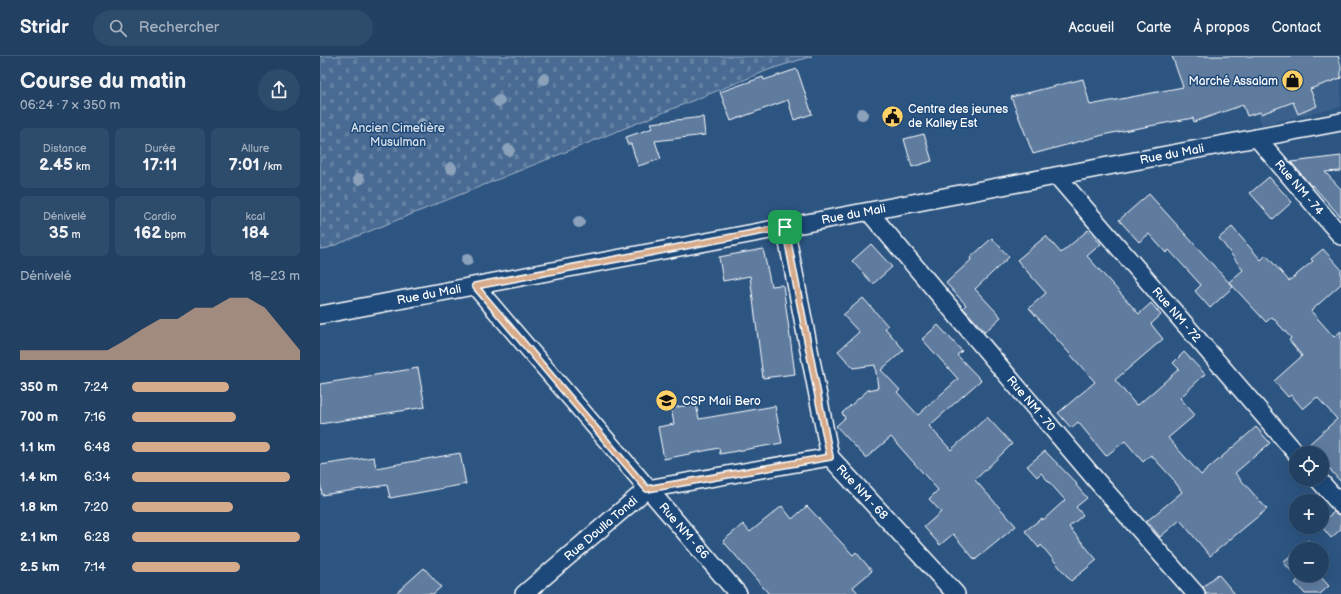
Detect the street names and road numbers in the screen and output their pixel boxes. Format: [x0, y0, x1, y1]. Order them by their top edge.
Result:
street label: Rue du Mali [1139, 141, 1205, 167]
street label: Rue NM - 74 [1272, 157, 1328, 219]
street label: Rue du Mali [820, 201, 887, 228]
street label: Rue du Mali [396, 281, 463, 308]
street label: Rue NM - 72 [1149, 284, 1204, 345]
street label: Rue NM - 70 [1004, 373, 1059, 434]
street label: Rue NM - 68 [833, 461, 891, 523]
street label: Rue Doulla Tondi [561, 493, 641, 564]
street label: Rue NM - 66 [656, 500, 712, 562]

